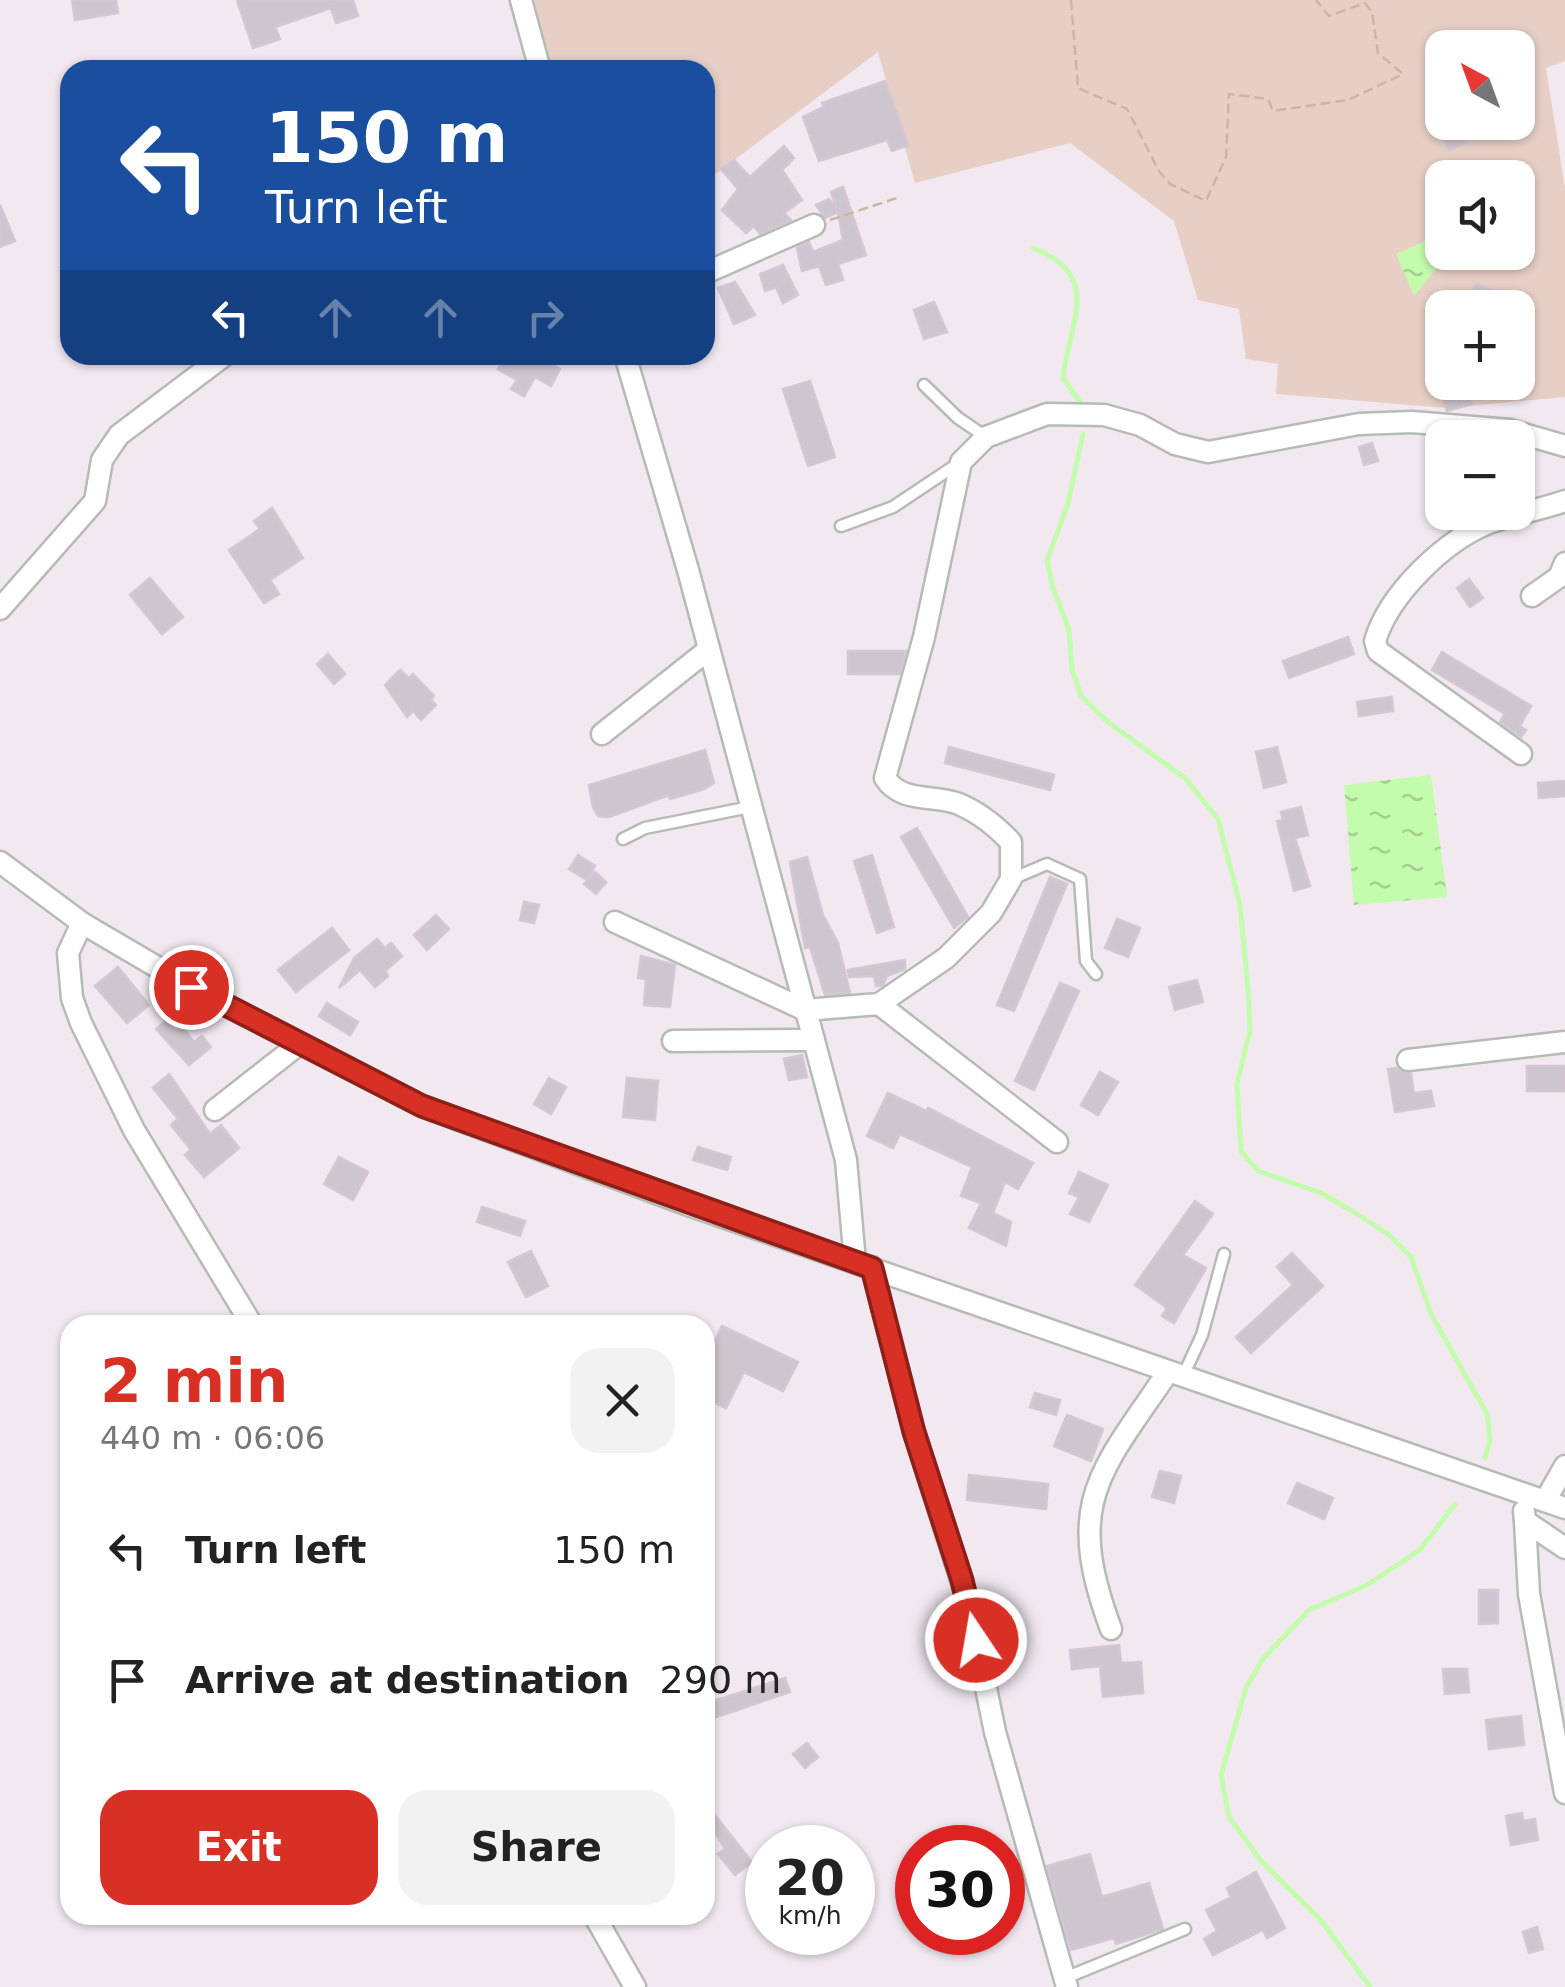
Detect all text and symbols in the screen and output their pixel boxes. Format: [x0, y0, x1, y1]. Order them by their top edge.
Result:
north arrow [1425, 30, 1535, 140]
map controls [1425, 30, 1535, 530]
text: 150 m [265, 97, 508, 179]
icon: left [100, 100, 230, 230]
button: sound [1425, 160, 1535, 270]
text: Turn left [265, 181, 448, 234]
icon: left [203, 290, 258, 345]
icon: ahead [308, 290, 363, 345]
icon: ahead [413, 290, 468, 345]
icon: right [518, 290, 573, 345]
button: + [1425, 290, 1535, 400]
button: − [1425, 420, 1535, 530]
pin [149, 945, 234, 1030]
icon: arrive [164, 960, 219, 1015]
text: 2 min [100, 1346, 288, 1416]
button: close [570, 1348, 675, 1453]
text: 440 m · 06:06 [100, 1419, 325, 1457]
icon: left [100, 1523, 155, 1578]
text: Turn left [185, 1528, 366, 1572]
text: 150 m [553, 1528, 675, 1572]
position arrow [924, 1588, 1028, 1692]
icon: arrive [100, 1653, 155, 1708]
text: Arrive at destination [185, 1658, 630, 1702]
text: 290 m [660, 1658, 781, 1702]
button: Exit [100, 1790, 378, 1905]
button: Share [398, 1790, 675, 1905]
speed limit sign: 30 [895, 1825, 1025, 1955]
text: 20 [775, 1849, 845, 1907]
text: km/h [778, 1901, 842, 1930]

